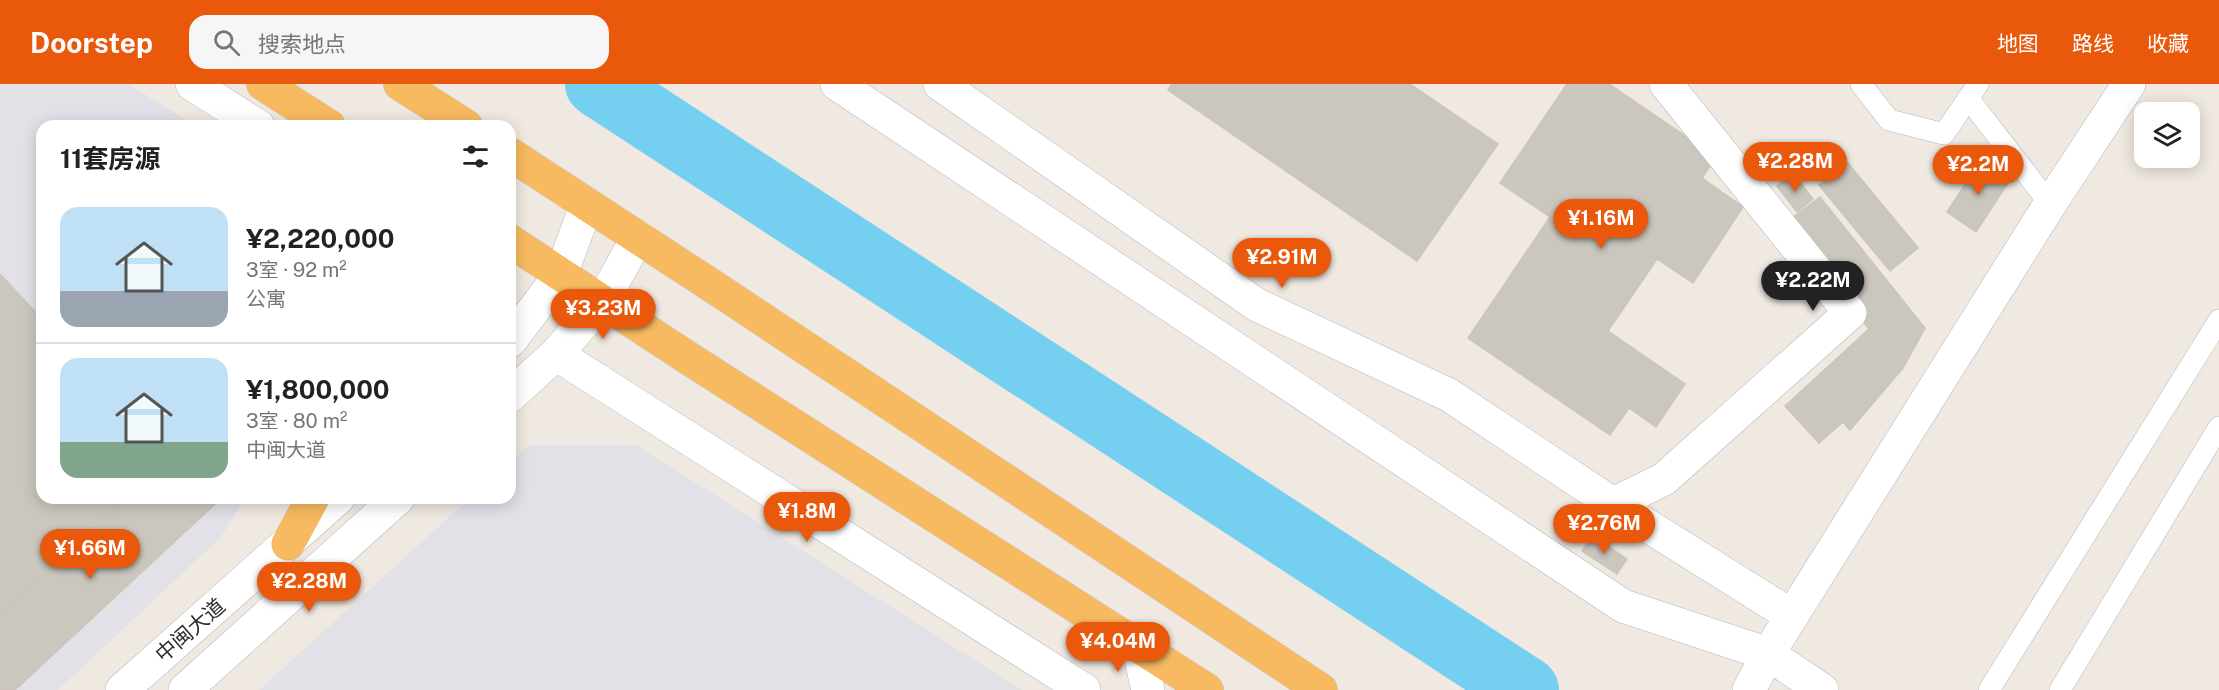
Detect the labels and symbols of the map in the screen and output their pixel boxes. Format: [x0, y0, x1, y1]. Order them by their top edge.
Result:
pin: ¥2.28M [1746, 142, 1844, 193]
pin: ¥2.2M [1936, 145, 2020, 196]
pin: ¥1.16M [1552, 199, 1650, 250]
pin: ¥2.91M [1233, 238, 1331, 289]
pin: ¥2.22M [1764, 261, 1862, 312]
pin: ¥3.23M [554, 289, 652, 340]
pin: ¥1.8M [765, 492, 849, 543]
pin: ¥2.76M [1555, 504, 1653, 555]
pin: ¥1.66M [41, 529, 139, 580]
pin: ¥2.28M [260, 562, 358, 613]
street label: 中闽大道 [150, 593, 230, 667]
pin: ¥4.04M [1069, 622, 1167, 673]

